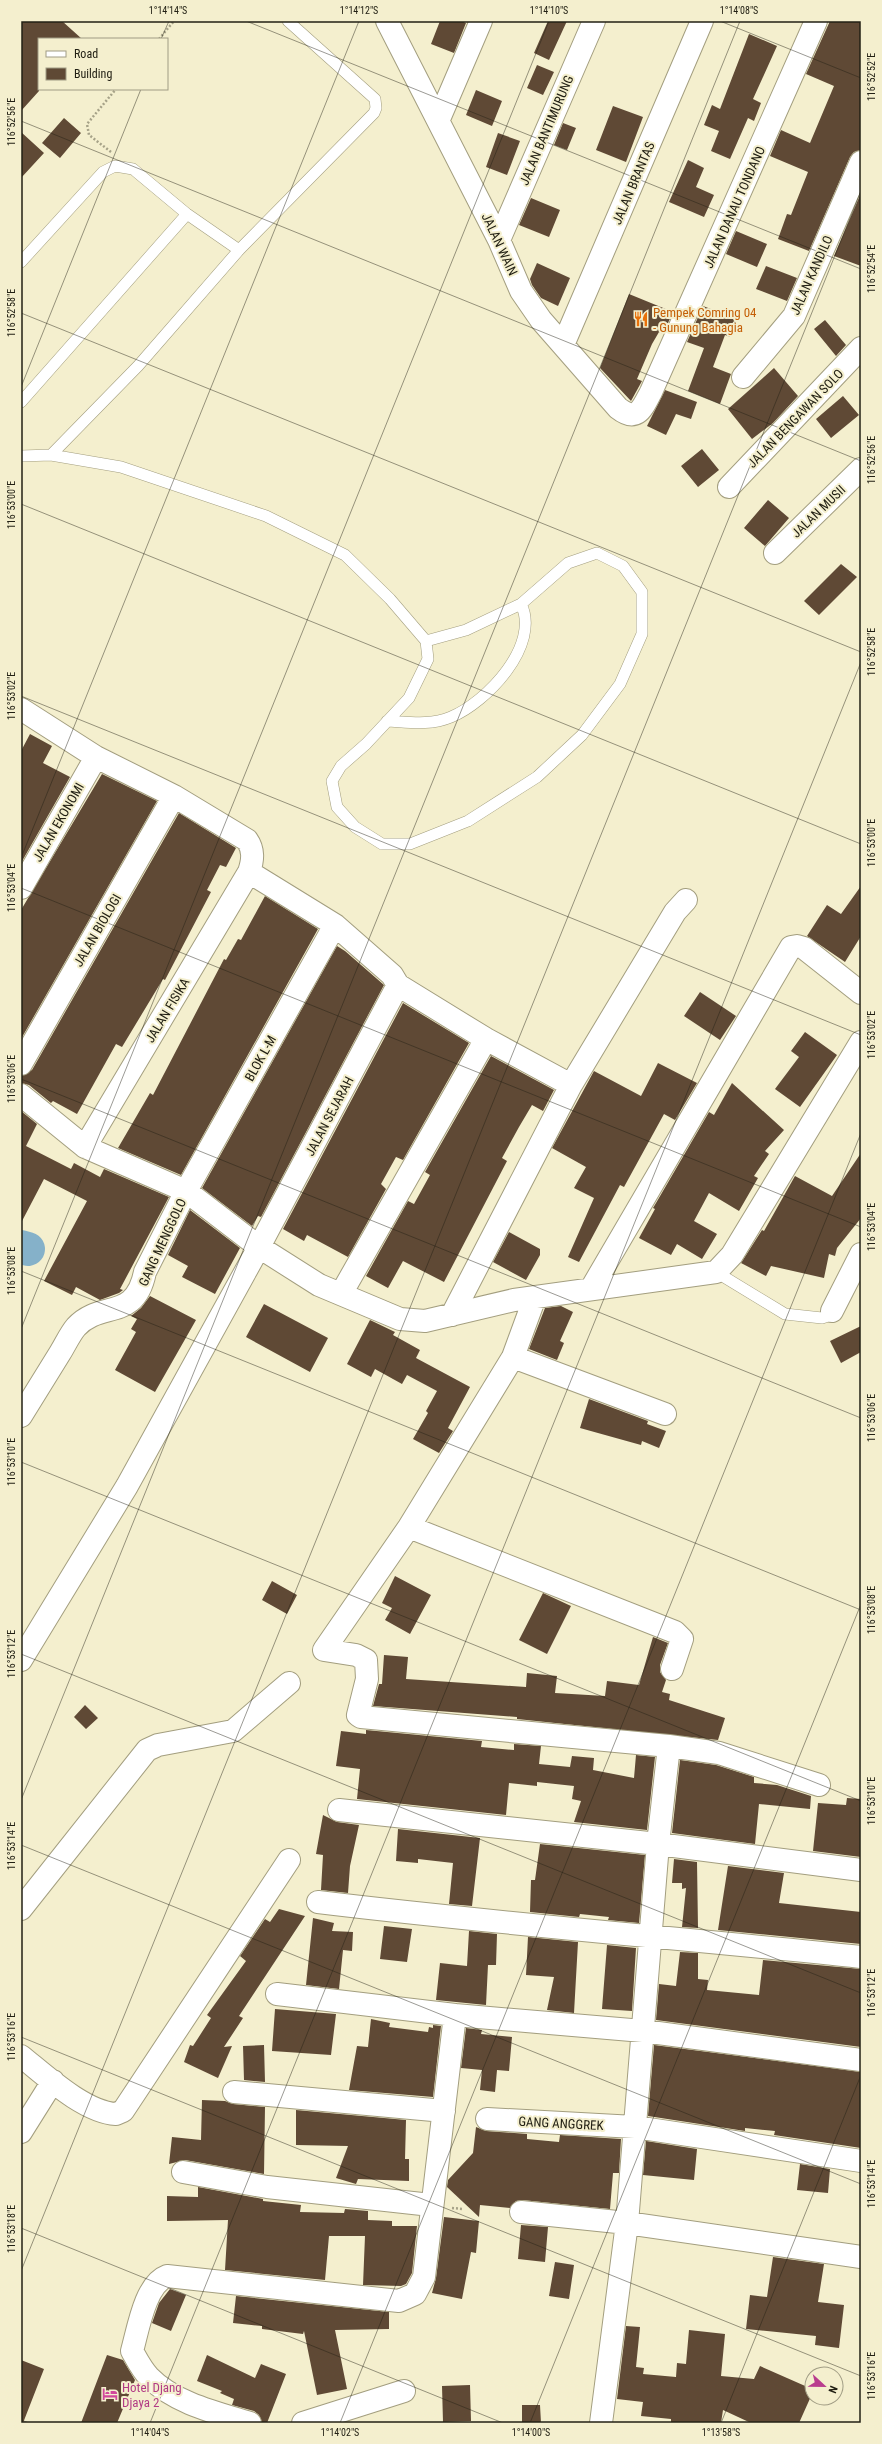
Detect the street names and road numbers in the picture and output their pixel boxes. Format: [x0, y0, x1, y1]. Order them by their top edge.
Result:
street label: JALAN BANTIMURUNG [517, 73, 576, 187]
street label: JALAN BRANTAS [609, 139, 658, 227]
street label: JALAN DANAU TONDANO [701, 144, 768, 271]
street label: JALAN WAIN [479, 211, 520, 278]
street label: JALAN KANDILO [787, 233, 836, 317]
street label: JALAN BENGAWAN SOLO [744, 366, 846, 471]
street label: JALAN MUSII [788, 482, 848, 541]
street label: JALAN EKONOMI [30, 780, 87, 864]
street label: JALAN BIOLOGI [71, 891, 124, 969]
street label: JALAN FISIKA [142, 975, 193, 1045]
street label: BLOK L-M [242, 1033, 279, 1084]
street label: JALAN SEJARAH [302, 1074, 357, 1159]
street label: GANG MENGGOLO [136, 1196, 189, 1288]
street label: GANG ANGGREK [518, 2114, 605, 2133]

